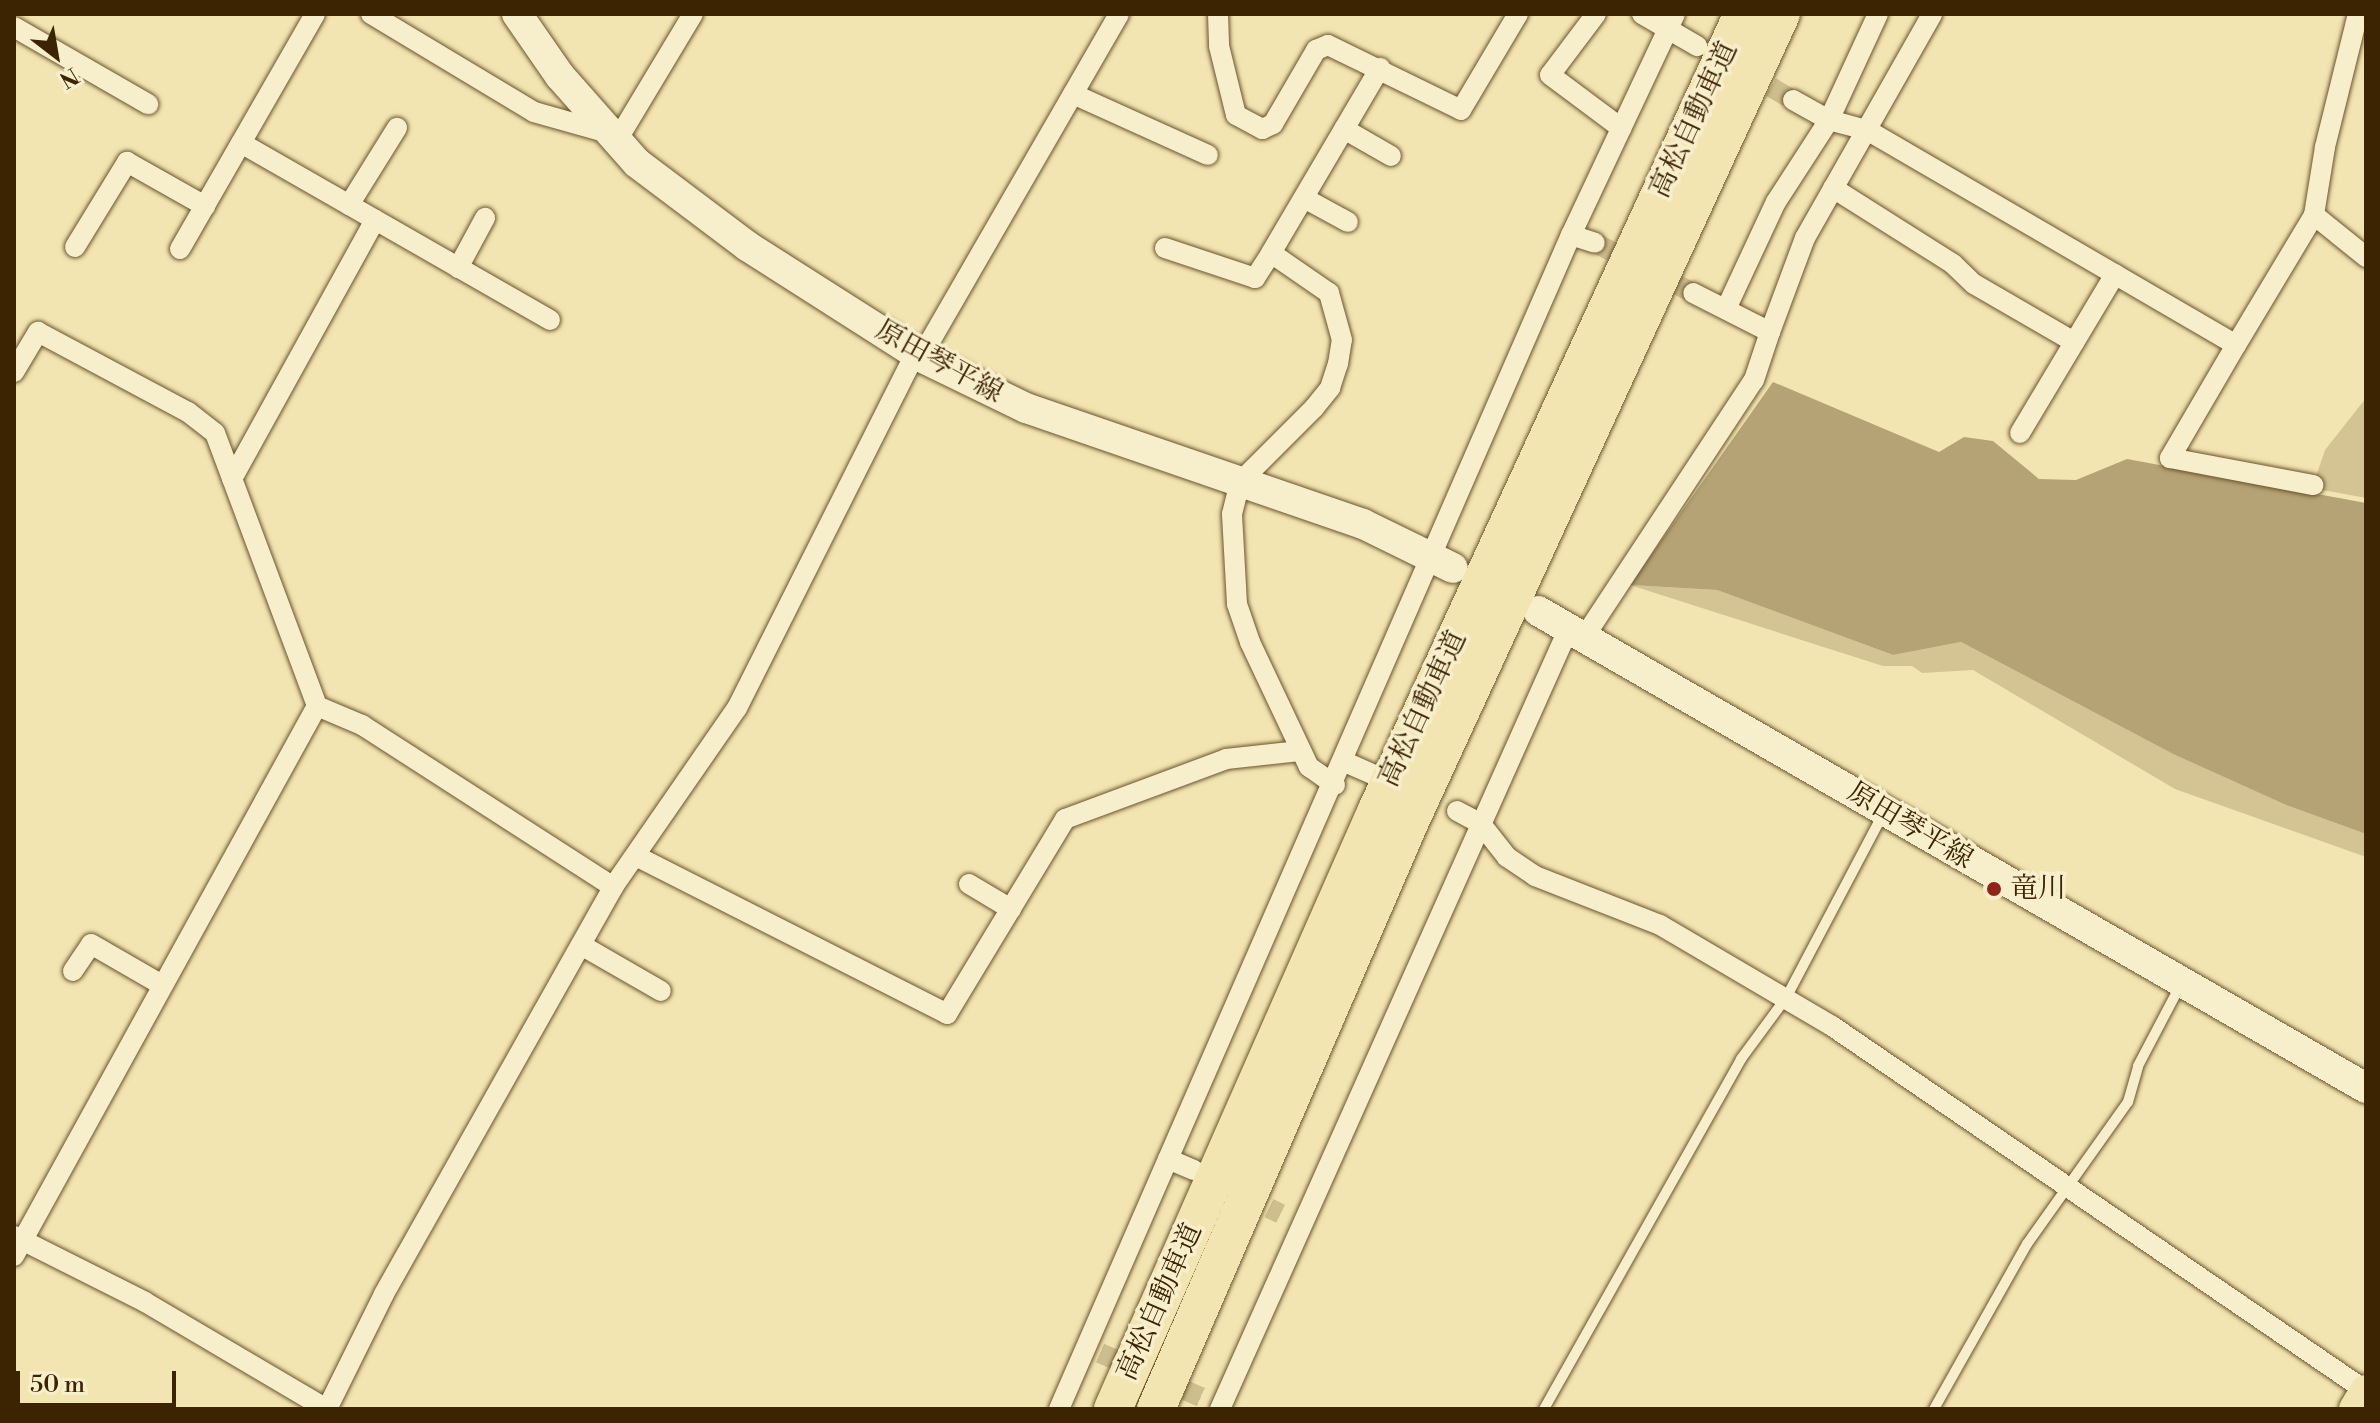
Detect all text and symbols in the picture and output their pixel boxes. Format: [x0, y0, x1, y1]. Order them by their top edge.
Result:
north arrow [16, 16, 96, 96]
street label: 高松自動車道 [1643, 37, 1745, 203]
text: N [54, 61, 83, 93]
street label: 原田琴平線 [870, 313, 1008, 411]
street label: 高松自動車道 [1372, 626, 1474, 792]
street label: 原田琴平線 [1841, 776, 1979, 876]
place label: 竜川 [2010, 872, 2066, 906]
marker: 竜川 [1985, 880, 2003, 898]
street label: 高松自動車道 [1110, 1218, 1210, 1386]
scale bar [20, 1355, 180, 1405]
text: 50 m [30, 1370, 85, 1400]

